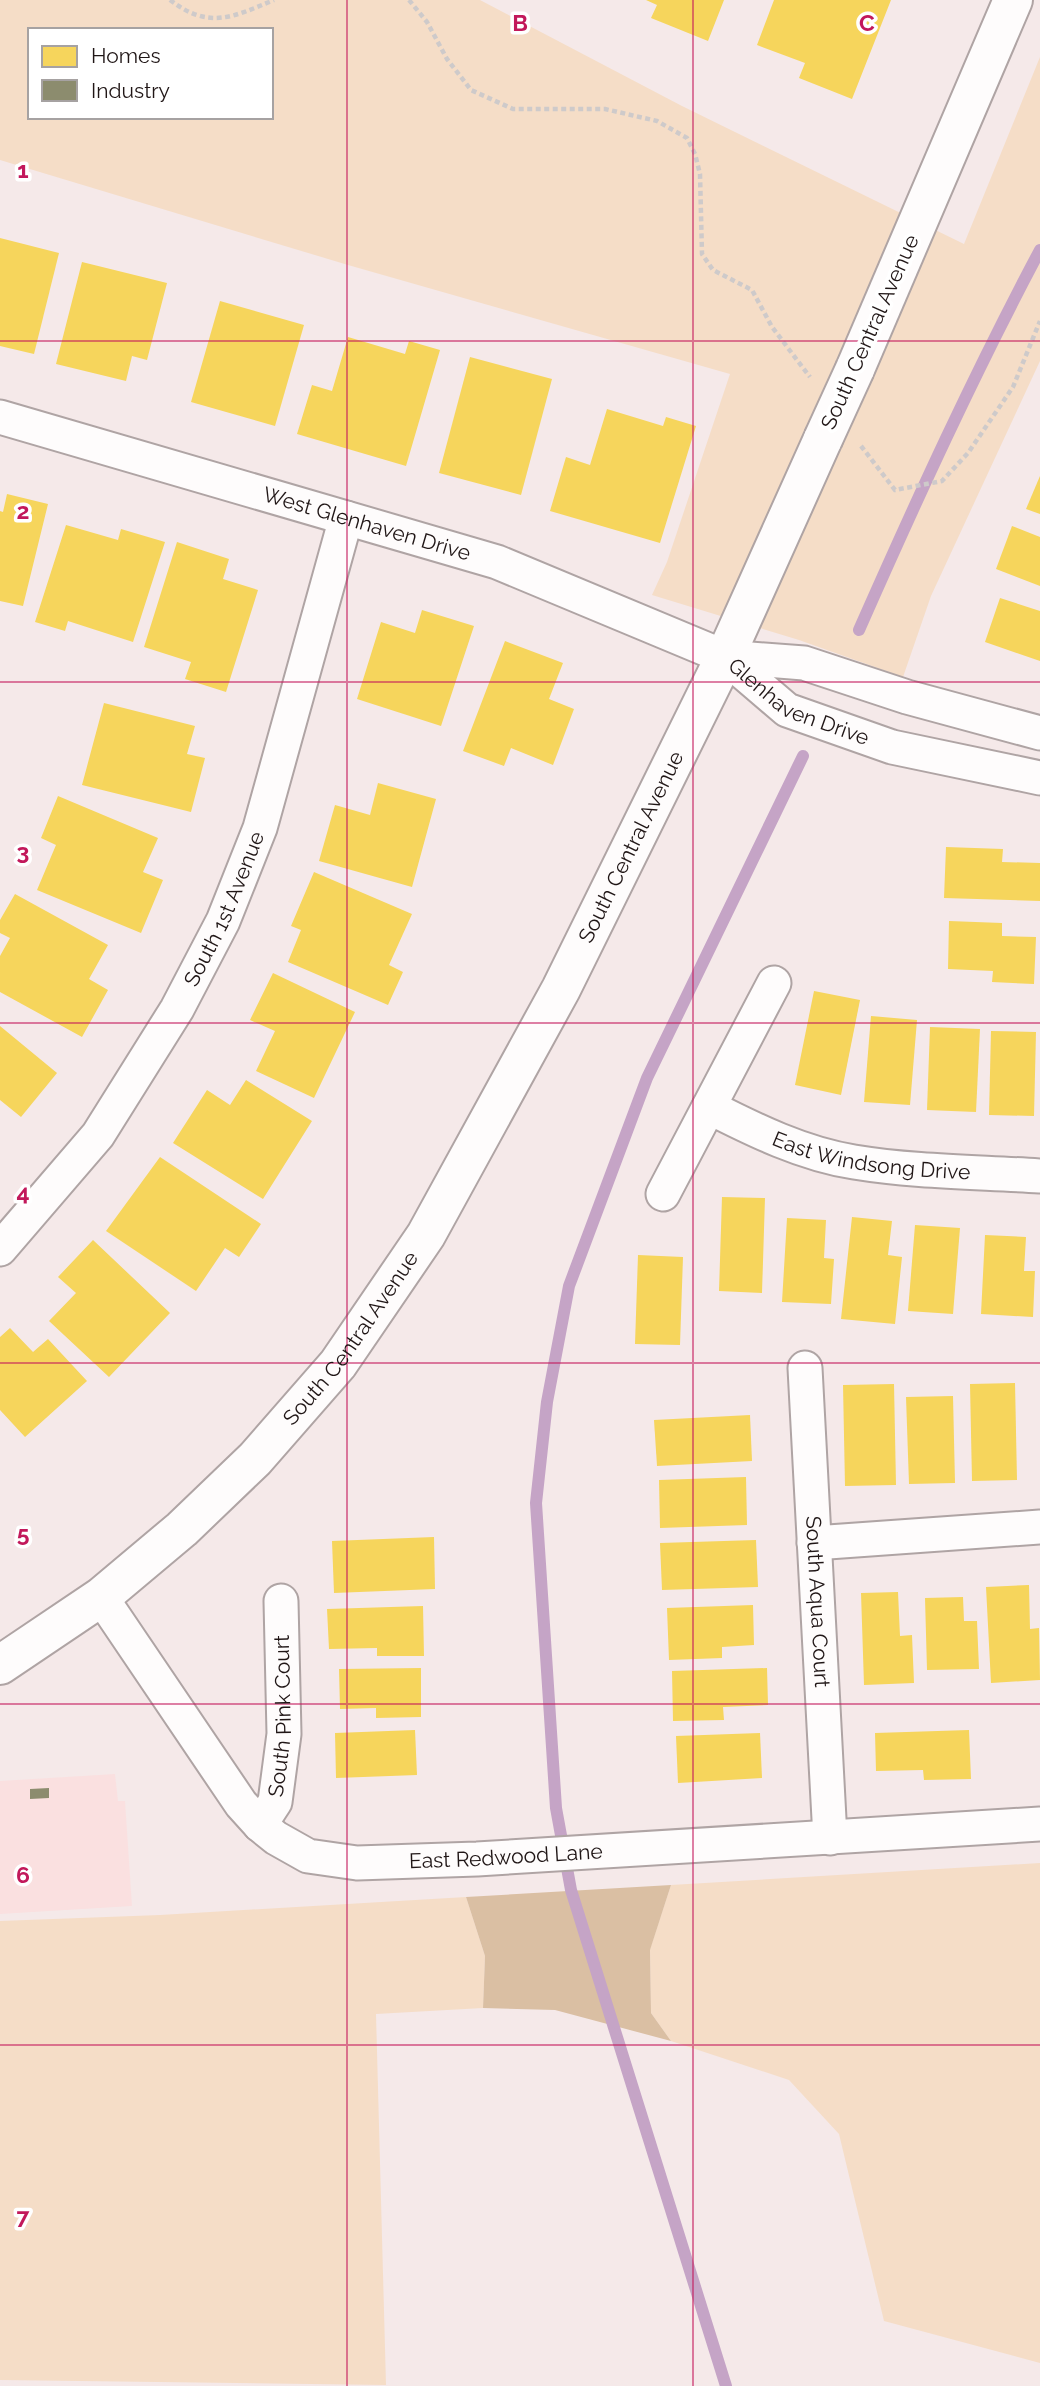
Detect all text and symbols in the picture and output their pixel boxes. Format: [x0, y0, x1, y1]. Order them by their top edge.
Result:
text: B [512, 9, 528, 36]
text: C [859, 9, 875, 36]
legend [28, 28, 273, 119]
text: Homes [91, 43, 161, 68]
text: Industry [91, 78, 170, 103]
text: 1 [17, 156, 29, 183]
street label: South Central Avenue [815, 231, 924, 433]
street label: West Glenhaven Drive [260, 481, 474, 566]
text: 2 [17, 497, 29, 524]
street label: Glenhaven Drive [723, 652, 873, 750]
street label: South Central Avenue [573, 747, 689, 947]
street label: South 1st Avenue [178, 828, 269, 990]
text: 3 [17, 838, 29, 865]
street label: East Windsong Drive [769, 1126, 971, 1184]
text: 4 [16, 1179, 30, 1206]
street label: South Central Avenue [277, 1246, 423, 1430]
street label: South Aqua Court [801, 1515, 835, 1688]
text: 5 [17, 1520, 30, 1547]
street label: South Pink Court [263, 1635, 296, 1798]
street label: East Redwood Lane [409, 1838, 603, 1873]
text: 6 [16, 1861, 30, 1888]
text: 7 [17, 2202, 30, 2229]

